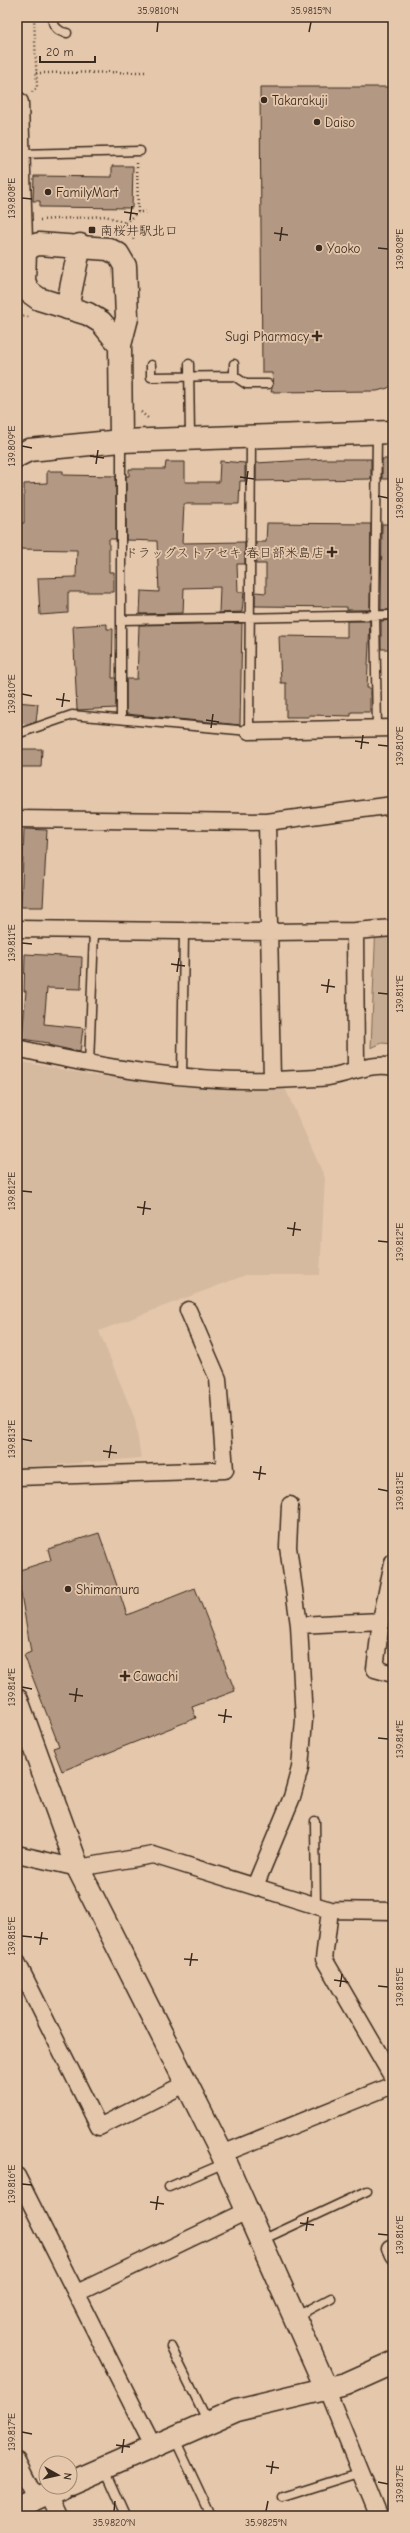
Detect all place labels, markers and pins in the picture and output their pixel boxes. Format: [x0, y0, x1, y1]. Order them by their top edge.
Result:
place label: Takarakuji [272, 93, 328, 108]
marker: Takarakuji [259, 95, 269, 105]
place label: Daiso [325, 115, 355, 130]
marker: Daiso [312, 117, 322, 127]
place label: FamilyMart [56, 185, 120, 200]
marker: FamilyMart [43, 187, 53, 197]
place label: 南桜井駅北口 [100, 223, 178, 238]
marker: 南桜井駅北口 [87, 225, 97, 235]
place label: Yaoko [327, 241, 361, 256]
marker: Yaoko [314, 243, 324, 253]
place label: Sugi Pharmacy [225, 329, 309, 344]
marker: Sugi Pharmacy [312, 331, 322, 341]
place label: ドラッグストアセキ 春日部米島店 [125, 545, 324, 560]
marker: ドラッグストアセキ 春日部米島店 [327, 547, 337, 557]
place label: Shimamura [76, 1582, 140, 1597]
marker: Shimamura [63, 1584, 73, 1594]
place label: Cawachi [133, 1669, 178, 1684]
marker: Cawachi [120, 1671, 130, 1681]

